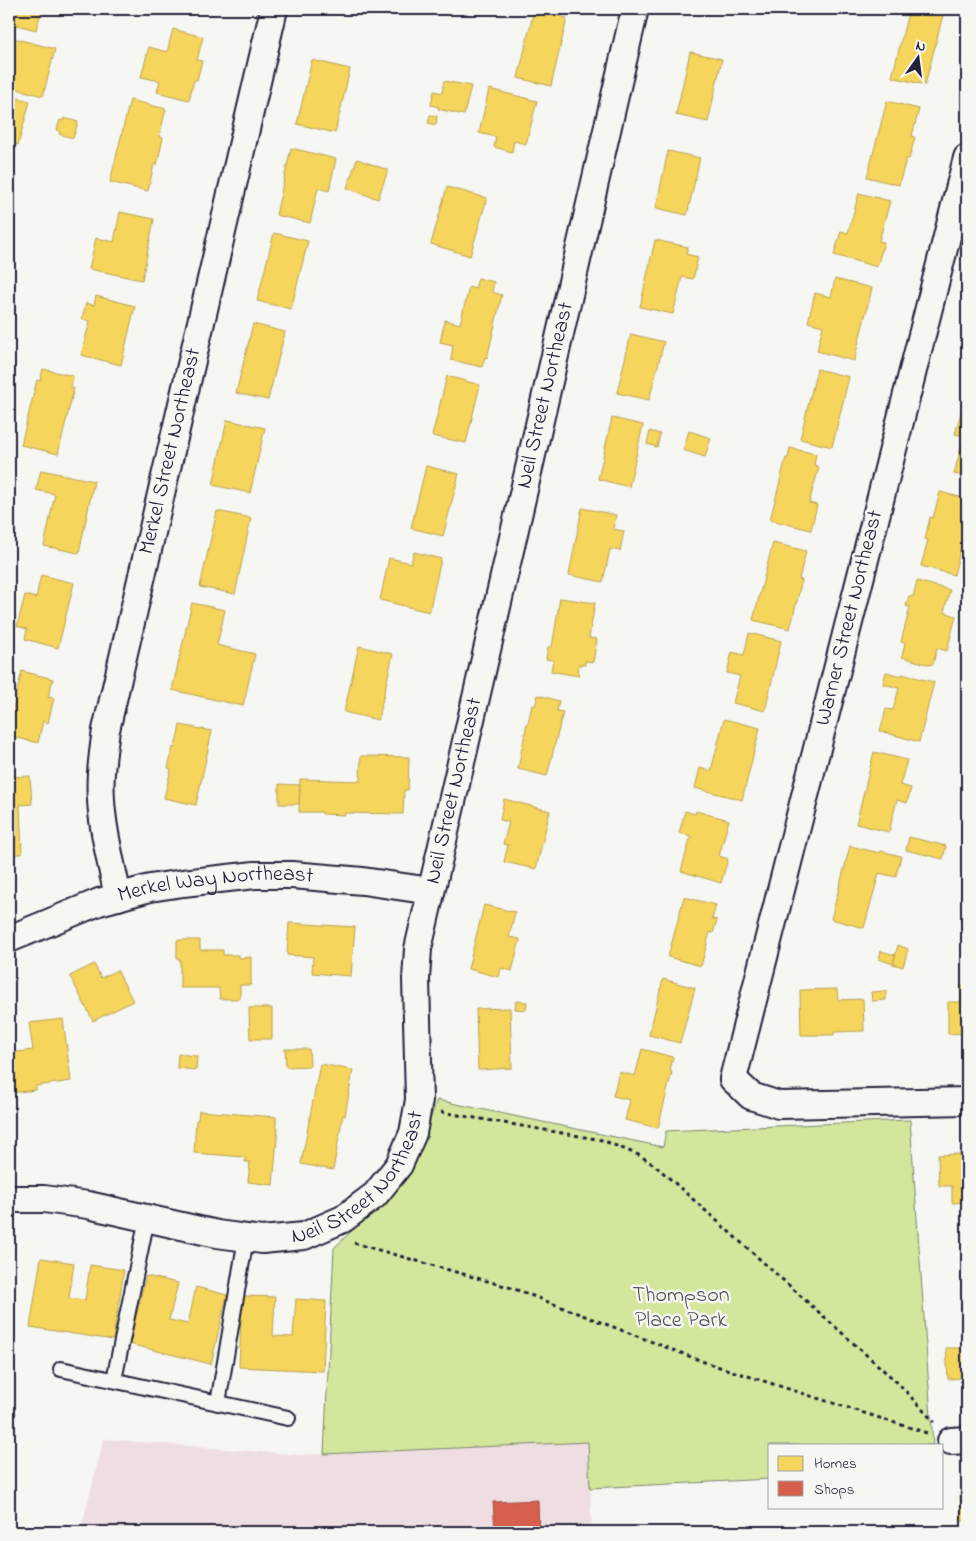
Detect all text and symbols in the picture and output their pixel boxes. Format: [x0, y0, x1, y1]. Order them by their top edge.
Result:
north arrow [894, 32, 944, 82]
text: N [914, 36, 928, 58]
street label: Neil Street Northeast [509, 298, 583, 492]
street label: Merkel Street Northeast [131, 344, 211, 558]
street label: Warner Street Northeast [808, 506, 892, 729]
street label: Neil Street Northeast [418, 694, 492, 887]
street label: Merkel Way Northeast [114, 859, 315, 912]
street label: Neil Street Northeast [290, 1108, 433, 1253]
park label: Thompson Place Park [632, 1280, 730, 1337]
legend [768, 1444, 944, 1508]
text: Homes [814, 1453, 857, 1475]
text: Shops [814, 1479, 854, 1501]

